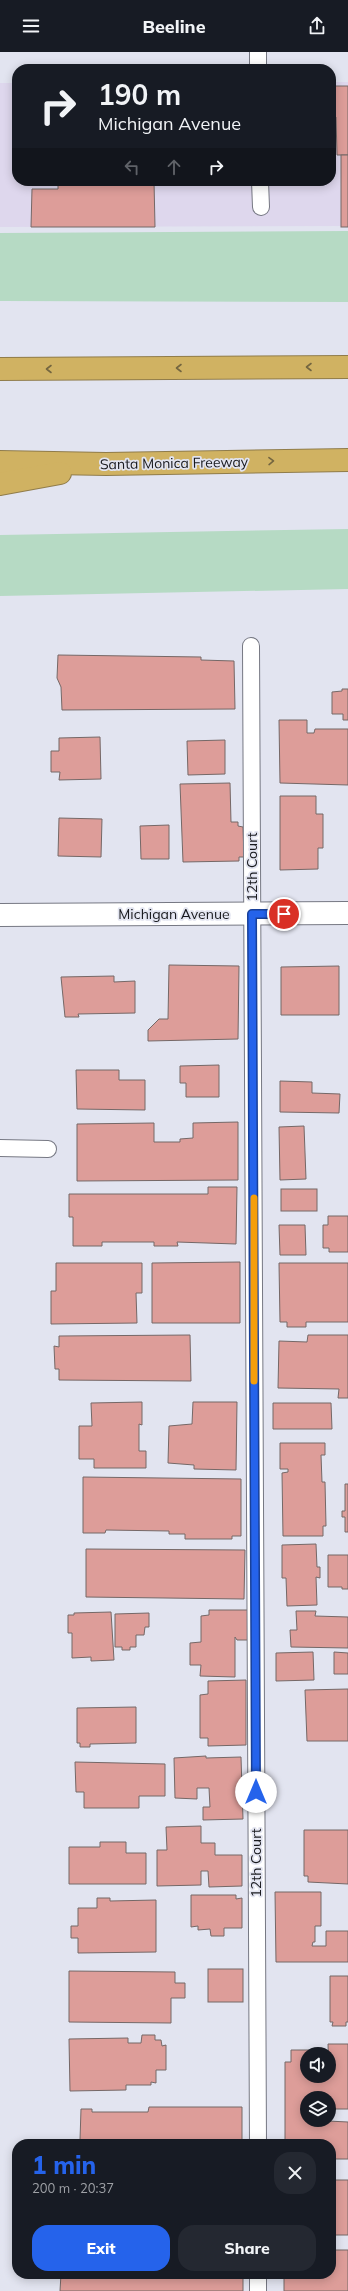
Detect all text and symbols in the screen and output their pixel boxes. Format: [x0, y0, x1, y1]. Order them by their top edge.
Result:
icon: menu [20, 15, 42, 37]
text: Beeline [142, 15, 206, 38]
icon: share [306, 15, 328, 37]
text: 190 m [98, 77, 181, 112]
icon: right [32, 80, 84, 132]
text: Michigan Avenue [98, 112, 241, 135]
icon: left [121, 156, 143, 178]
icon: ahead [163, 156, 185, 178]
icon: right [205, 156, 227, 178]
one-way arrow [306, 363, 312, 371]
one-way arrow [176, 364, 182, 372]
one-way arrow [46, 365, 52, 373]
street label: Santa Monica Freeway [100, 453, 249, 473]
one-way arrow [268, 457, 274, 465]
street label: 12th Court [243, 832, 261, 902]
pin [267, 897, 301, 931]
icon: arrive [273, 903, 295, 925]
street label: Michigan Avenue [118, 905, 230, 923]
position arrow [235, 1771, 277, 1813]
street label: 12th Court [247, 1828, 265, 1898]
map controls [300, 2047, 336, 2127]
button: sound [300, 2047, 336, 2083]
button: layers [300, 2091, 336, 2127]
text: 1 min [32, 2150, 96, 2180]
button: close [274, 2152, 316, 2194]
text: 200 m · 20:37 [32, 2180, 114, 2196]
button: Exit [32, 2225, 170, 2271]
button: Share [178, 2225, 316, 2271]

